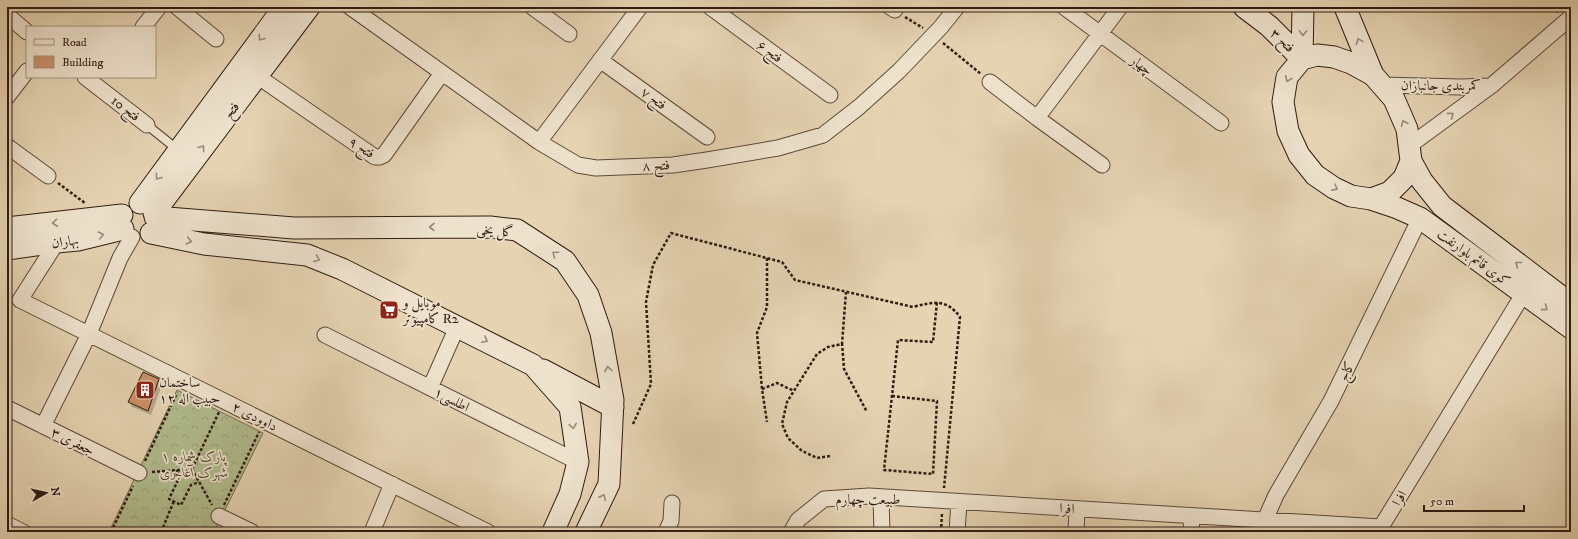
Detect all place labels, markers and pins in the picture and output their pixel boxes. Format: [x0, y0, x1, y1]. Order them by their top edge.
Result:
place label: موبایل و کامپیوتر R2 [401, 294, 459, 328]
supermarket icon: موبایل و کامپیوتر R2 [378, 299, 400, 321]
place label: ساختمان حبیب اله ۱۲ [159, 374, 220, 408]
building icon: ساختمان حبیب اله ۱۲ [134, 379, 156, 401]

